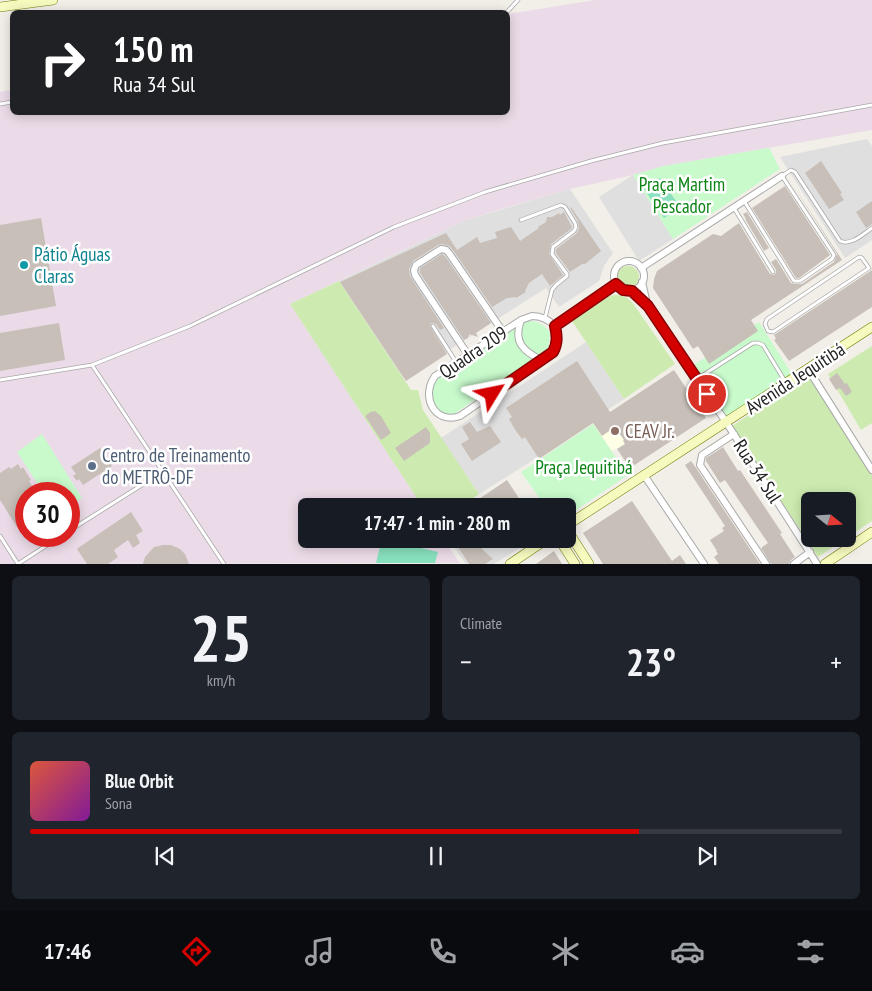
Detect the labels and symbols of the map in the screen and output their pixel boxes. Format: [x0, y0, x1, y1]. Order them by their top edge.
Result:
park label: Praça Martim Pescador [639, 172, 725, 218]
place label: Pátio Águas Claras [34, 242, 111, 288]
marker: Pátio Águas Claras [18, 259, 30, 271]
street label: Quadra 209 [434, 321, 512, 383]
street label: Avenida Jequitibá [741, 337, 849, 419]
position arrow [465, 367, 517, 419]
pin [686, 373, 728, 415]
place label: CEAV Jr. [625, 419, 675, 443]
marker: CEAV Jr. [609, 425, 621, 437]
street label: Rua 34 Sul [729, 435, 788, 508]
place label: Centro de Treinamento do METRÔ-DF [102, 443, 250, 489]
park label: Praça Jequitibá [535, 455, 633, 479]
marker: Centro de Treinamento do METRÔ-DF [86, 460, 98, 472]
speed limit sign: 30 [15, 482, 80, 547]
north arrow [801, 492, 856, 548]

